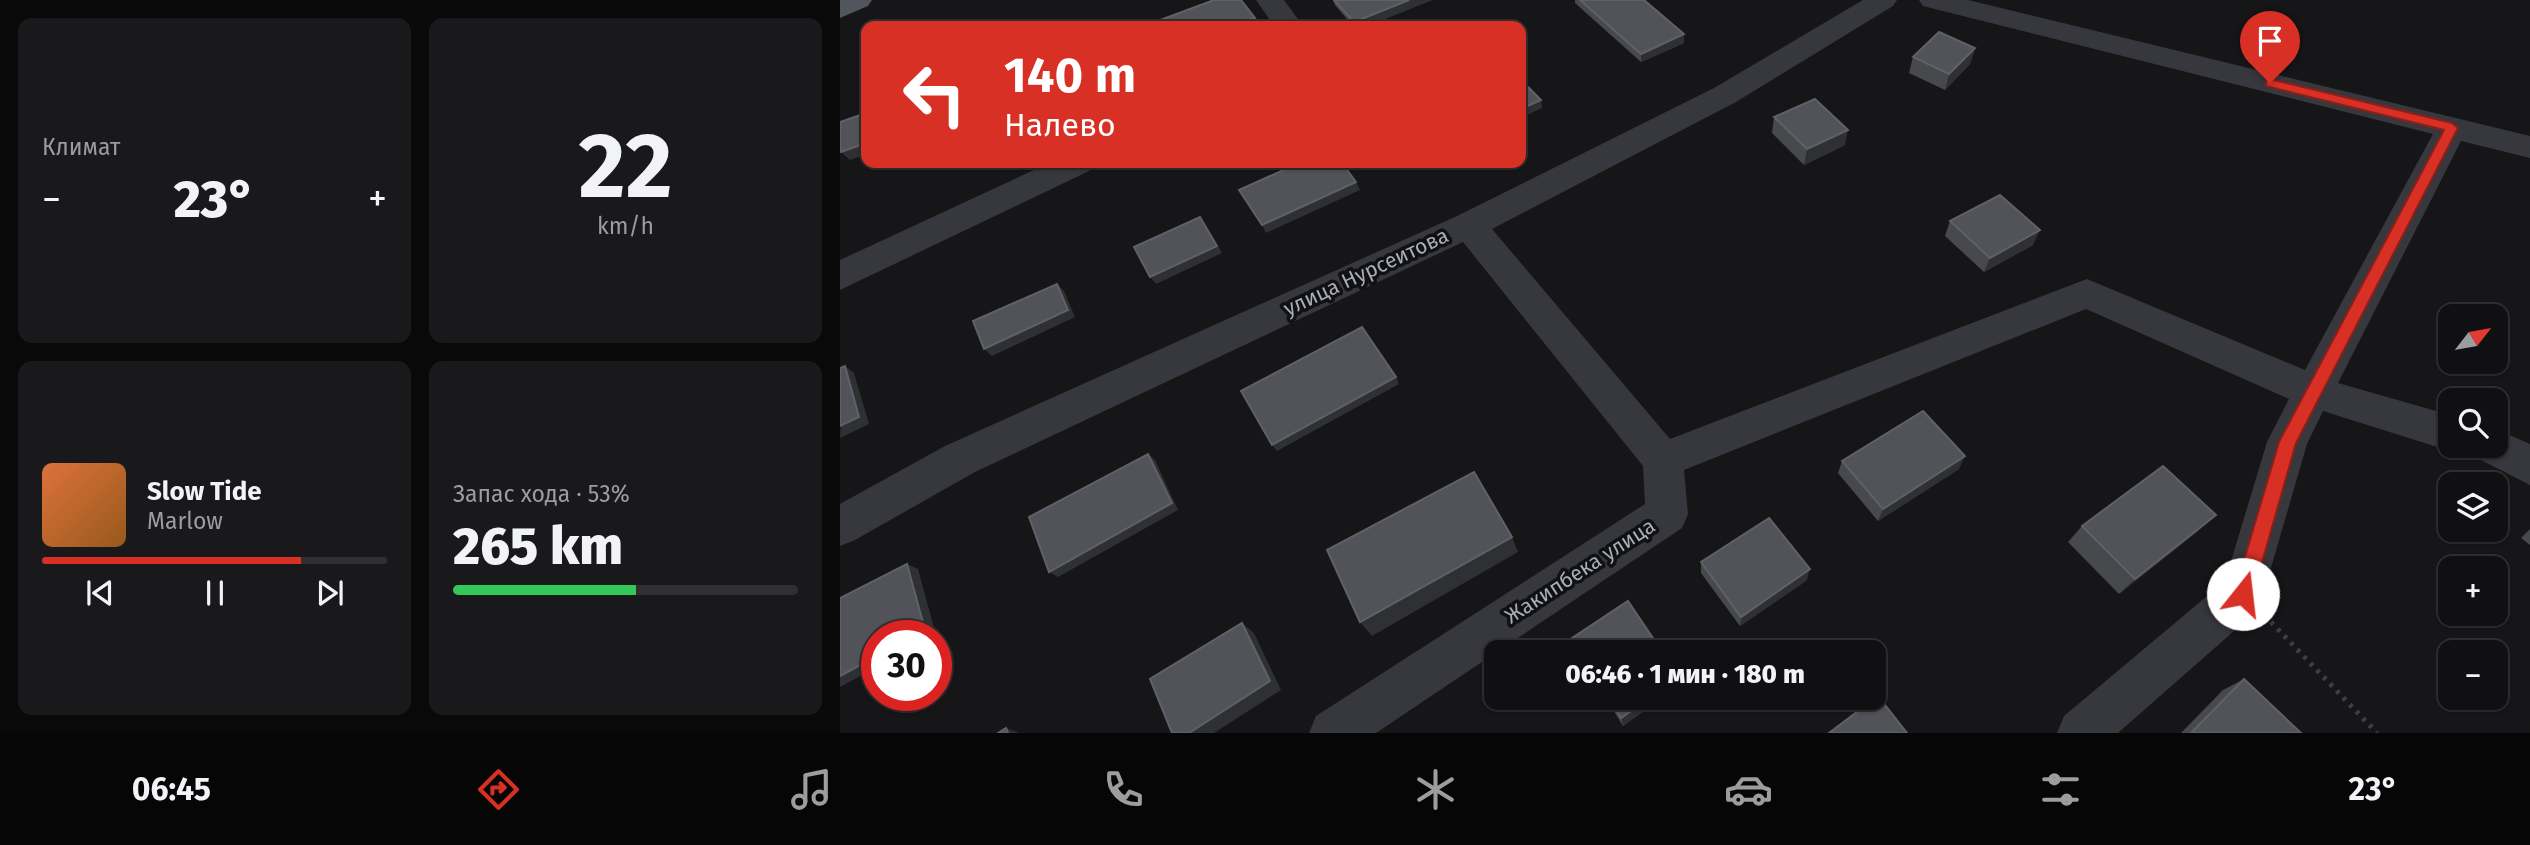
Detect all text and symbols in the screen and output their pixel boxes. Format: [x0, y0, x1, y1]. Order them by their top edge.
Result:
pin [2240, 11, 2300, 83]
icon: arrive [2251, 22, 2289, 60]
text: 140 m [1004, 46, 1136, 105]
icon: left [889, 49, 980, 140]
text: Налево [1004, 106, 1116, 144]
text: 22 [578, 112, 673, 221]
text: Климат [42, 133, 120, 161]
text: 23° [174, 168, 255, 231]
text: − [42, 176, 61, 222]
text: + [368, 176, 387, 222]
text: km/h [597, 212, 654, 240]
street label: улица Нурсеитова [1279, 222, 1453, 322]
north arrow [2438, 304, 2508, 374]
map controls [2438, 304, 2508, 710]
button: search [2438, 388, 2508, 458]
button: layers [2438, 472, 2508, 542]
text: Slow Tide [147, 476, 262, 507]
text: Запас хода · 53% [453, 480, 630, 508]
text: Marlow [147, 507, 223, 535]
street label: Жакипбека улица [1500, 513, 1660, 629]
text: 265 km [453, 515, 623, 578]
button: + [2438, 556, 2508, 626]
position arrow [2206, 557, 2280, 631]
icon: previous [81, 574, 119, 612]
icon: pause [196, 574, 234, 612]
icon: next [311, 574, 349, 612]
speed limit sign: 30 [861, 620, 952, 711]
button: − [2438, 640, 2508, 710]
text: 06:46 · 1 мин · 180 m [1565, 659, 1805, 690]
icon: directions [474, 765, 523, 814]
icon: music [787, 765, 836, 814]
icon: phone [1099, 765, 1148, 814]
icon: climate [1411, 765, 1460, 814]
icon: car [1724, 765, 1773, 814]
icon: filters [2036, 765, 2085, 814]
text: 06:45 [132, 770, 211, 808]
text: 23° [2349, 770, 2398, 808]

